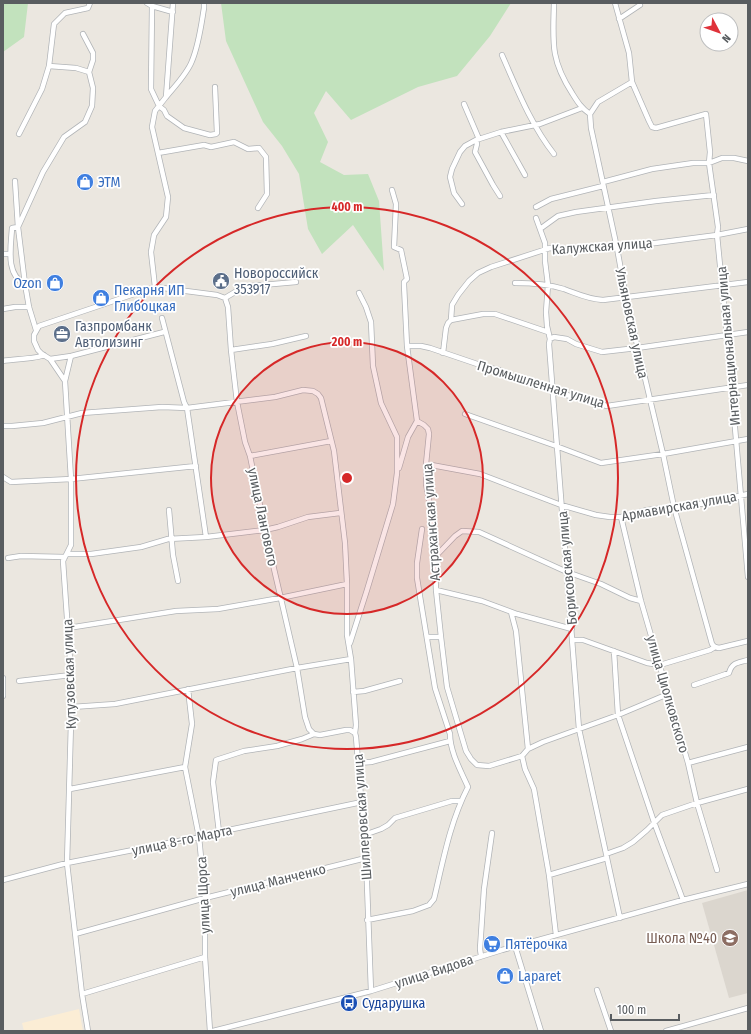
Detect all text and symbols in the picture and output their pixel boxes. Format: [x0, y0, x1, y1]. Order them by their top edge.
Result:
north arrow [699, 12, 739, 52]
text: N [719, 31, 733, 45]
shop icon: ЭТМ [75, 172, 95, 192]
place label: ЭТМ [98, 174, 120, 191]
text: 400 m [332, 200, 362, 214]
street label: Калужская улица [551, 234, 653, 259]
place label: Новороссийск 353917 [234, 265, 319, 298]
street label: Ульяновская улица [611, 265, 652, 380]
street label: Интернациональная улица [713, 265, 744, 426]
public building icon: Новороссийск 353917 [211, 271, 231, 291]
shop icon: Ozon [45, 273, 65, 293]
place label: Ozon [13, 275, 42, 292]
place label: Пекарня ИП Глибоцкая [114, 282, 185, 315]
shop icon: Пекарня ИП Глибоцкая [91, 288, 111, 308]
place label: Газпромбанк Автолизинг [75, 318, 152, 351]
office icon: Газпромбанк Автолизинг [52, 324, 72, 344]
text: 200 m [331, 335, 362, 349]
street label: Промышленная улица [475, 357, 607, 412]
street label: Астраханская улица [419, 462, 444, 581]
street label: улица Лангового [244, 466, 281, 568]
centre of rings [340, 471, 354, 485]
street label: Армавирская улица [620, 488, 738, 525]
street label: Борисовская улица [554, 510, 581, 626]
street label: Кутузовская улица [59, 618, 80, 729]
street label: улица Циолковского [643, 633, 692, 755]
street label: Шиллеровская улица [350, 753, 375, 881]
street label: улица 8-го Марта [130, 822, 234, 859]
street label: улица Щорса [193, 856, 214, 934]
street label: улица Манченко [229, 860, 328, 901]
school or university icon: Школа №40 [720, 928, 740, 948]
place label: Школа №40 [646, 930, 717, 947]
supermarket icon: Пятёрочка [482, 934, 502, 954]
place label: Пятёрочка [505, 936, 568, 953]
street label: улица Видова [393, 951, 476, 992]
shop icon: Laparet [495, 966, 515, 986]
place label: Laparet [518, 968, 562, 985]
bus stop icon: Сударушка [339, 993, 359, 1013]
place label: Сударушка [362, 995, 425, 1012]
scale bar [611, 996, 679, 1022]
text: 100 m [617, 1003, 646, 1017]

